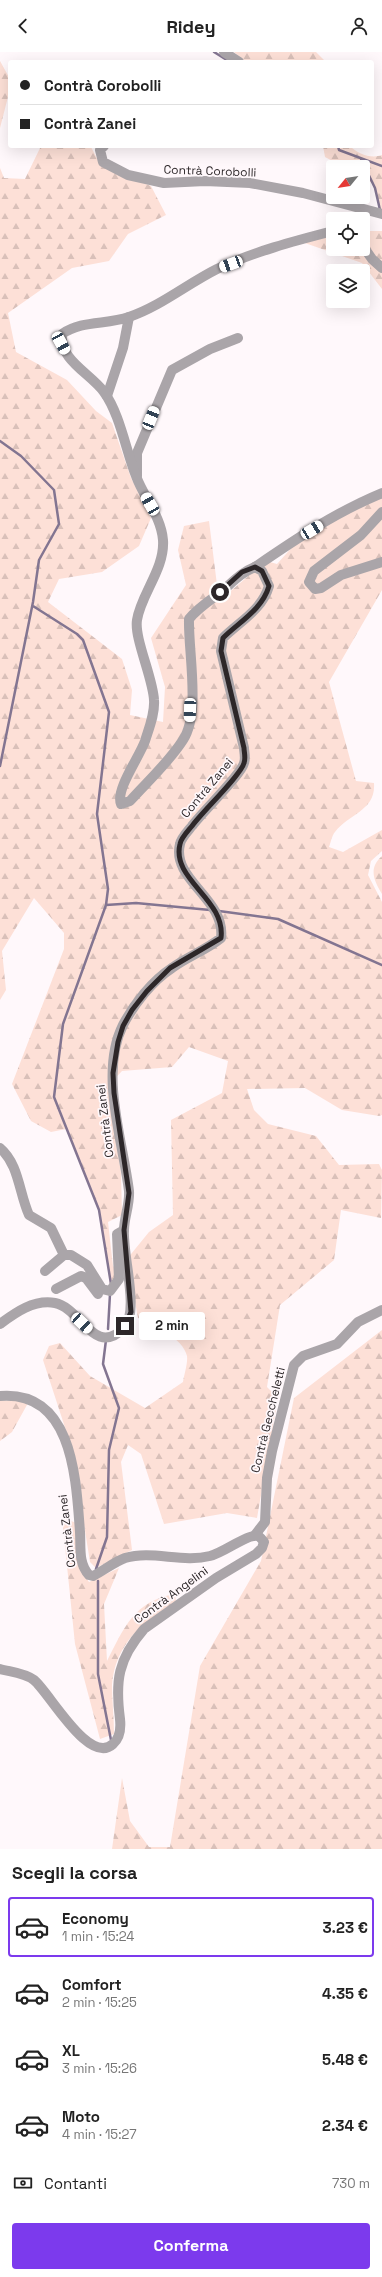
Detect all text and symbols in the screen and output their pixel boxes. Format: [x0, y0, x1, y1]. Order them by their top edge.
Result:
icon: back [12, 15, 34, 37]
text: Ridey [166, 15, 216, 38]
icon: person [348, 15, 370, 37]
text: Contrà Corobolli [44, 76, 161, 95]
text: Contrà Zanei [44, 114, 136, 133]
north arrow [326, 160, 370, 204]
map controls [326, 160, 370, 308]
street label: Contrà Corobolli [163, 161, 257, 181]
button: locate [326, 212, 370, 256]
car [218, 254, 244, 274]
button: layers [326, 264, 370, 308]
car [50, 330, 72, 356]
car [141, 405, 161, 431]
car [139, 491, 161, 517]
car [299, 519, 325, 541]
route start [211, 583, 229, 601]
car [184, 698, 196, 722]
street label: Contrà Zanei [177, 755, 237, 821]
street label: Contrà Zanei [93, 1084, 117, 1158]
car [69, 1310, 95, 1336]
callout: 2 min [139, 1312, 205, 1340]
route end [116, 1317, 134, 1335]
text: 2 min [155, 1317, 189, 1334]
street label: Contrà Geccheletti [247, 1365, 289, 1474]
street label: Contrà Zanei [55, 1494, 79, 1568]
street label: Contrà Angelini [131, 1563, 211, 1627]
text: Scegli la corsa [12, 1861, 137, 1884]
icon: car [14, 1909, 50, 1945]
text: Economy [62, 1909, 129, 1928]
text: 3.23 € [322, 1918, 368, 1937]
text: 1 min · 15:24 [62, 1928, 134, 1945]
icon: car [14, 1975, 50, 2011]
text: Comfort [62, 1975, 122, 1994]
text: 4.35 € [322, 1984, 368, 2003]
text: 2 min · 15:25 [62, 1994, 137, 2011]
icon: car [14, 2041, 50, 2077]
text: XL [62, 2041, 80, 2060]
text: 5.48 € [322, 2050, 368, 2069]
text: 3 min · 15:26 [62, 2060, 137, 2077]
icon: car [14, 2107, 50, 2143]
text: Moto [62, 2107, 100, 2126]
text: 2.34 € [322, 2116, 368, 2135]
text: 4 min · 15:27 [62, 2126, 137, 2143]
icon: cash [12, 2172, 34, 2194]
text: Contanti [44, 2174, 107, 2193]
text: 730 m [332, 2175, 370, 2192]
button: Conferma [12, 2223, 370, 2269]

